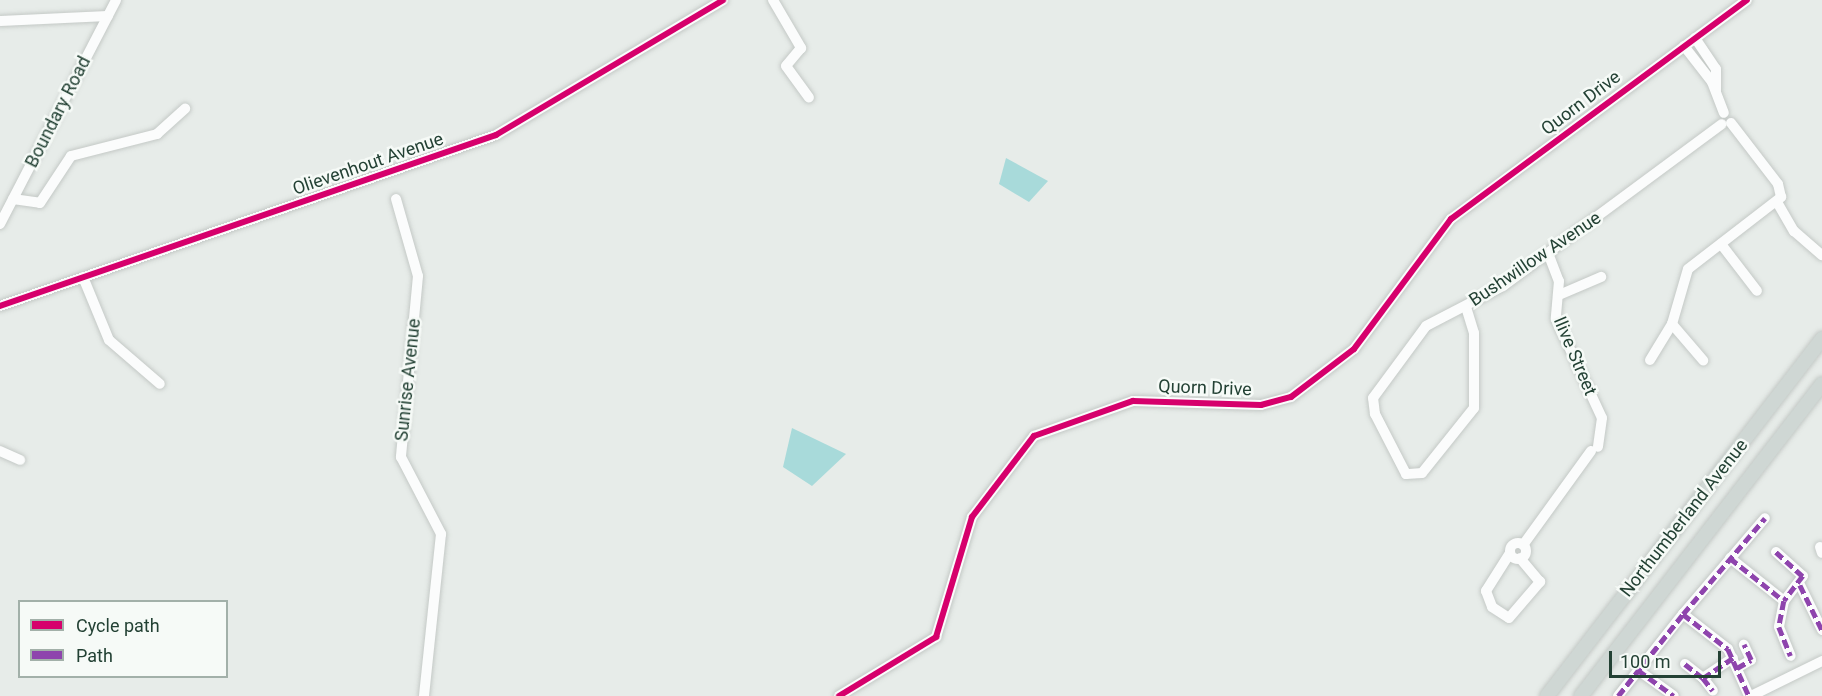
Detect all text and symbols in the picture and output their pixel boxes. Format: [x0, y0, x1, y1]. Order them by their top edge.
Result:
street label: Boundary Road [21, 53, 95, 171]
street label: Quorn Drive [1537, 66, 1625, 140]
street label: Olievenhout Avenue [290, 128, 446, 200]
street label: Bushwillow Avenue [1465, 207, 1605, 311]
street label: Ilive Street [1549, 313, 1601, 399]
street label: Sunrise Avenue [391, 318, 425, 442]
street label: Quorn Drive [1158, 376, 1252, 400]
street label: Northumberland Avenue [1616, 435, 1752, 601]
legend [18, 600, 228, 678]
text: Cycle path [76, 615, 160, 636]
scale bar [1612, 639, 1724, 677]
text: Path [76, 645, 113, 666]
text: 100 m [1620, 651, 1671, 672]

